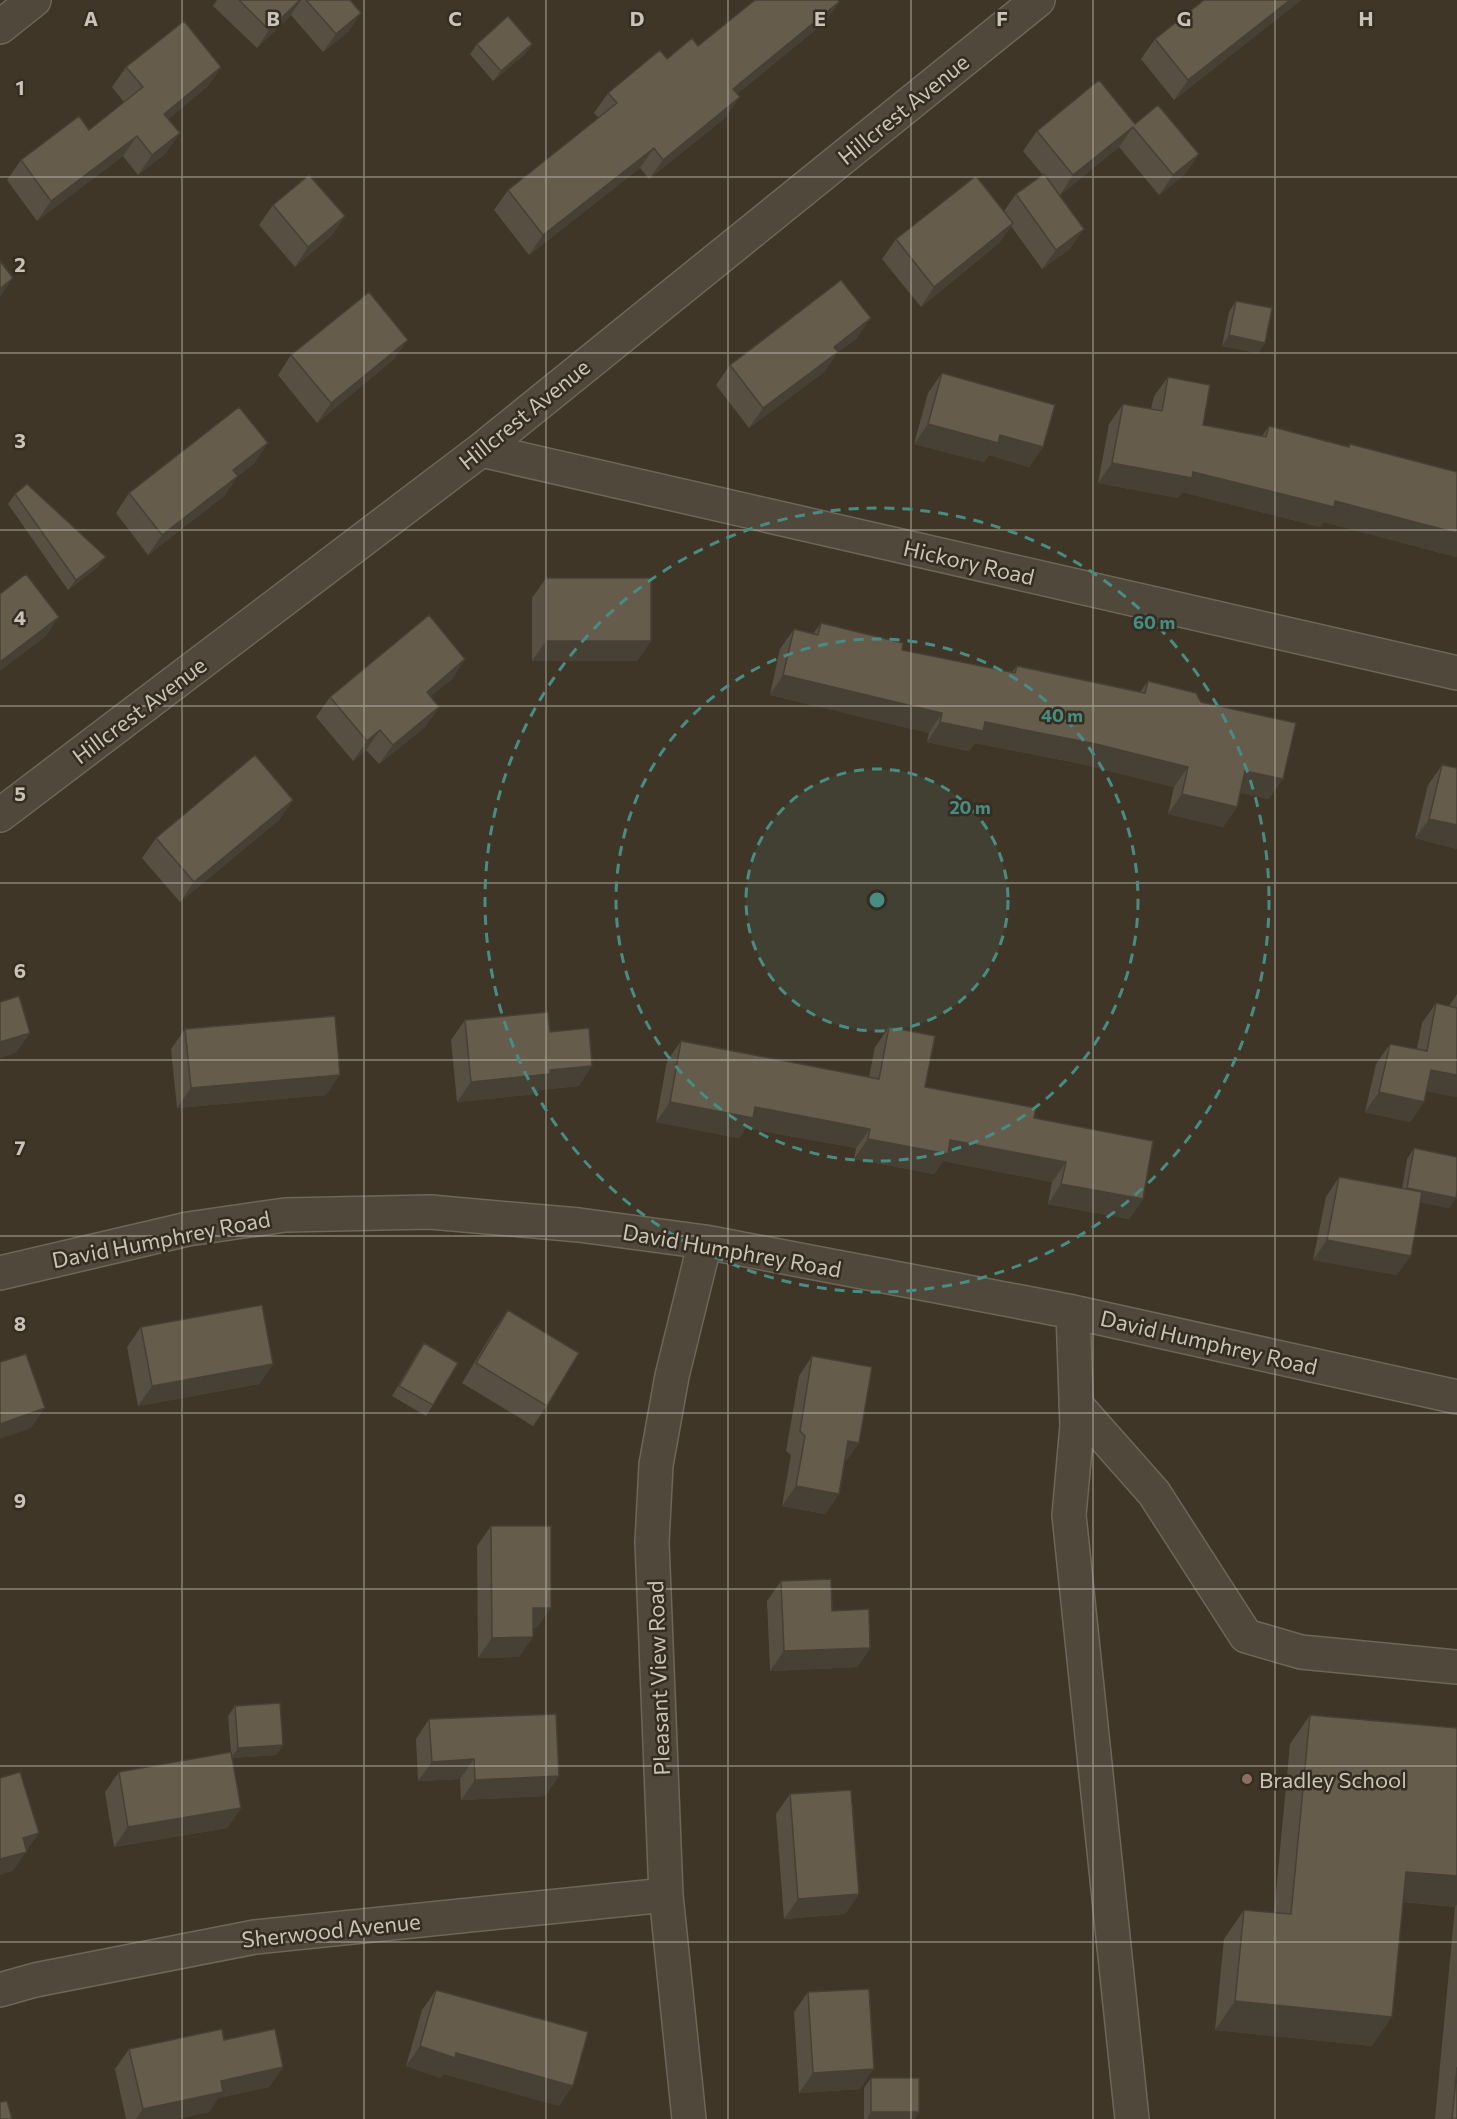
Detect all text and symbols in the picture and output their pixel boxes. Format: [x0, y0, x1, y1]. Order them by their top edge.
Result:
text: A [84, 6, 98, 30]
text: B [266, 6, 280, 30]
text: C [448, 6, 462, 30]
text: D [630, 6, 644, 30]
text: E [814, 6, 826, 30]
text: F [996, 6, 1008, 30]
text: G [1177, 6, 1191, 30]
text: H [1359, 6, 1374, 30]
street label: Hillcrest Avenue [832, 48, 974, 170]
text: 1 [15, 75, 25, 99]
text: 2 [14, 252, 26, 276]
street label: Hillcrest Avenue [453, 353, 595, 475]
text: 3 [14, 428, 26, 452]
street label: Hickory Road [901, 534, 1037, 590]
text: 4 [14, 605, 26, 629]
text: 60 m [1133, 611, 1175, 633]
street label: Hillcrest Avenue [67, 651, 211, 769]
text: 40 m [1041, 704, 1083, 726]
text: 5 [14, 781, 26, 805]
text: 20 m [949, 796, 991, 818]
centre of rings [867, 890, 887, 910]
text: 6 [14, 958, 26, 982]
text: 7 [15, 1135, 26, 1159]
street label: David Humphrey Road [50, 1205, 272, 1273]
street label: David Humphrey Road [621, 1217, 843, 1283]
street label: David Humphrey Road [1098, 1304, 1320, 1380]
text: 8 [14, 1311, 26, 1335]
text: 9 [14, 1488, 26, 1512]
street label: Pleasant View Road [641, 1580, 675, 1776]
place label: Bradley School [1259, 1766, 1407, 1793]
marker: Bradley School [1240, 1772, 1254, 1786]
street label: Sherwood Avenue [240, 1907, 422, 1953]

